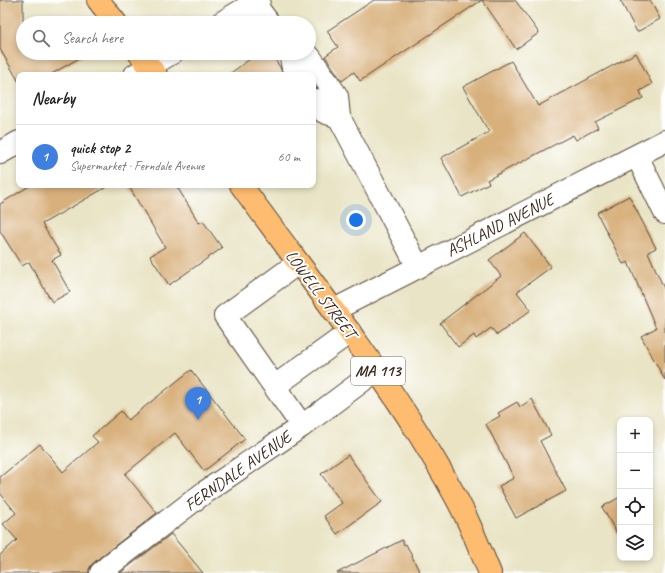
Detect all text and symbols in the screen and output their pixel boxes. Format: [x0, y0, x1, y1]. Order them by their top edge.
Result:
search box [16, 16, 316, 60]
icon: search [30, 27, 52, 49]
text: Search here [62, 29, 123, 48]
text: Nearby [32, 88, 75, 109]
text: quick stop 2 [70, 139, 130, 158]
text: 1 [42, 149, 48, 165]
text: 60 m [278, 149, 300, 165]
text: Supermarket · Ferndale Avenue [70, 158, 204, 174]
street label: ASHLAND AVENUE [443, 188, 560, 261]
your location [346, 210, 366, 230]
street label: LOWELL STREET [281, 246, 364, 346]
road number: MA 113 [351, 357, 405, 385]
pin: 1 [185, 387, 211, 420]
map controls [617, 417, 653, 561]
button: + [617, 417, 653, 453]
street label: FERNDALE AVENUE [181, 425, 297, 516]
button: − [617, 453, 653, 489]
button: locate [617, 489, 653, 525]
button: layers [617, 525, 653, 561]

